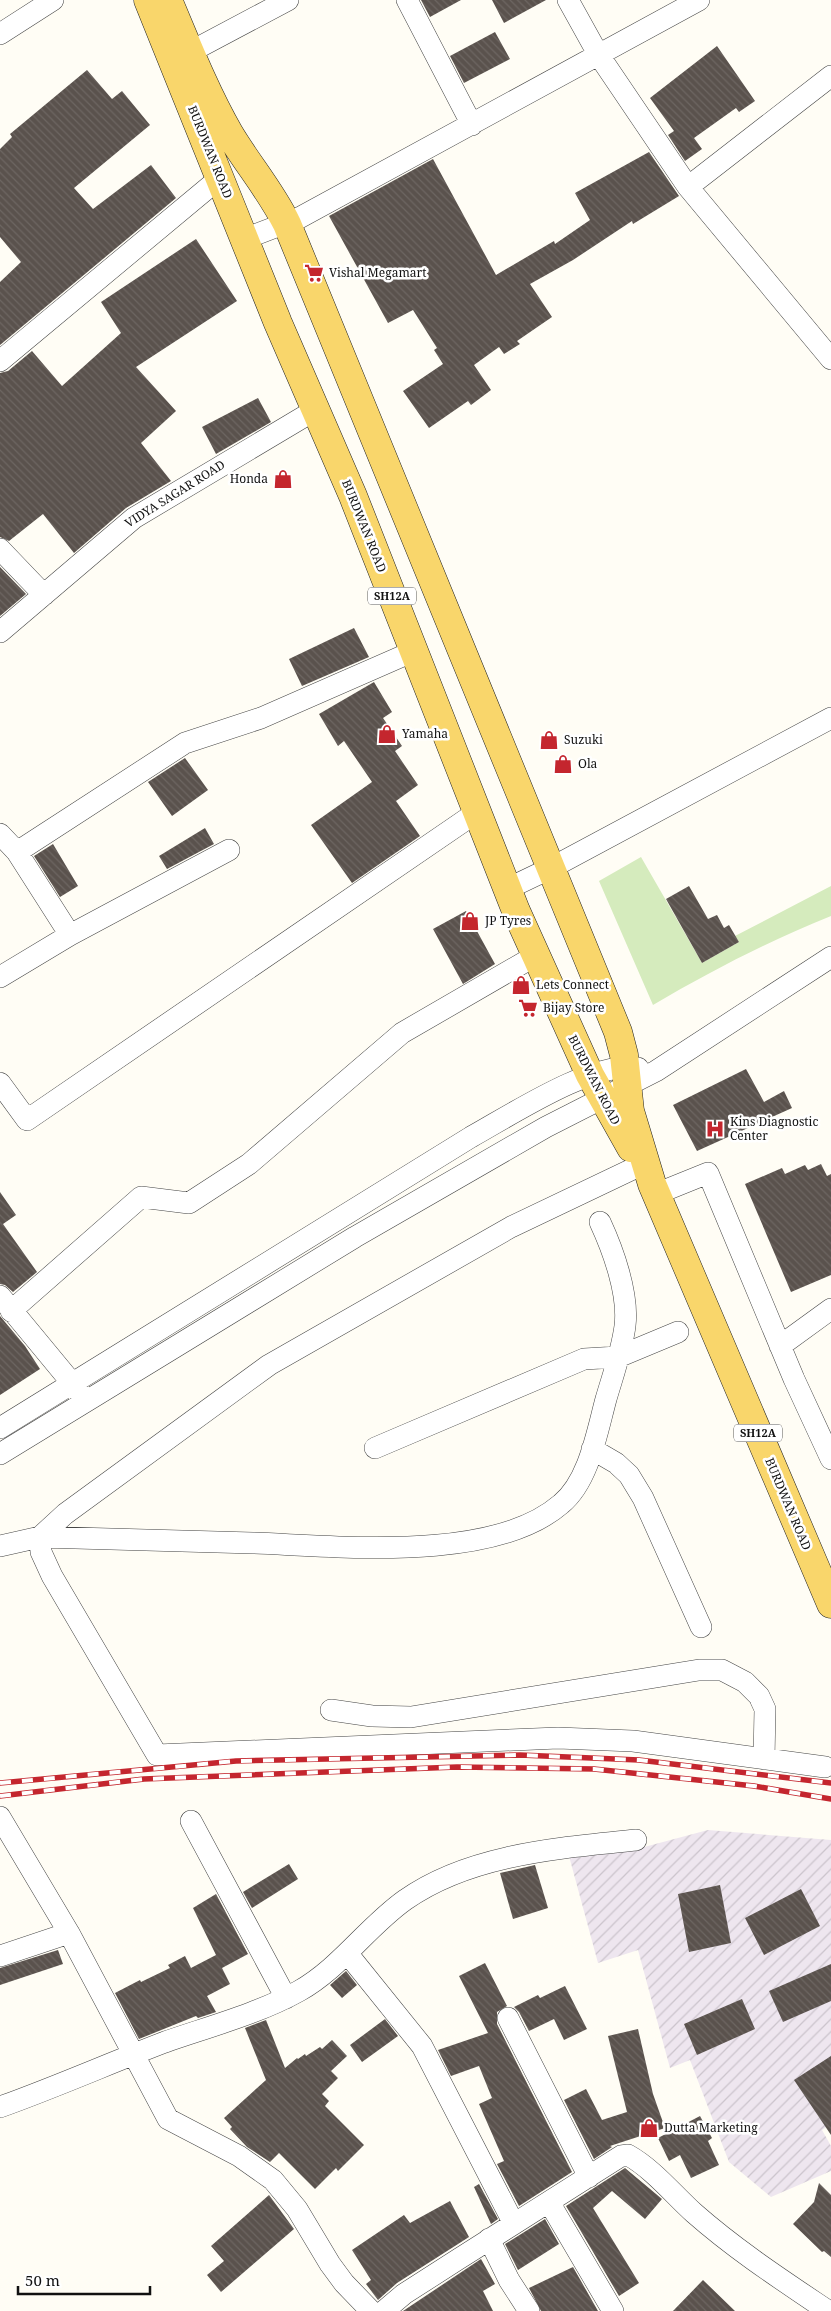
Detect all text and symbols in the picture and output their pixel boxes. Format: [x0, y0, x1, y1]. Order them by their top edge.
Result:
street label: BURDWAN ROAD [184, 103, 237, 201]
supermarket icon: Vishal Megamart [303, 262, 325, 284]
place label: Vishal Megamart [329, 264, 426, 281]
street label: VIDYA SAGAR ROAD [121, 456, 228, 531]
shop icon: Honda [272, 468, 294, 490]
place label: Honda [230, 470, 268, 487]
street label: BURDWAN ROAD [338, 477, 391, 575]
road number: SH12A [368, 588, 416, 604]
shop icon: Yamaha [376, 723, 398, 745]
place label: Yamaha [401, 725, 448, 742]
shop icon: Suzuki [538, 729, 560, 751]
place label: Suzuki [564, 731, 603, 748]
shop icon: Ola [552, 753, 574, 775]
place label: Ola [578, 755, 598, 772]
shop icon: JP Tyres [459, 910, 481, 932]
place label: JP Tyres [484, 912, 531, 929]
shop icon: Lets Connect [510, 974, 532, 996]
place label: Lets Connect [536, 976, 609, 993]
supermarket icon: Bijay Store [517, 997, 539, 1019]
place label: Bijay Store [543, 999, 604, 1016]
street label: BURDWAN ROAD [564, 1032, 625, 1128]
place label: Kins Diagnostic Center [730, 1113, 818, 1144]
hospital icon: Kins Diagnostic Center [704, 1118, 726, 1140]
road number: SH12A [734, 1425, 782, 1442]
street label: BURDWAN ROAD [761, 1455, 816, 1553]
shop icon: Dutta Marketing [638, 2117, 660, 2139]
place label: Dutta Marketing [664, 2119, 758, 2136]
scale bar [18, 2264, 150, 2296]
text: 50 m [25, 2270, 60, 2290]

